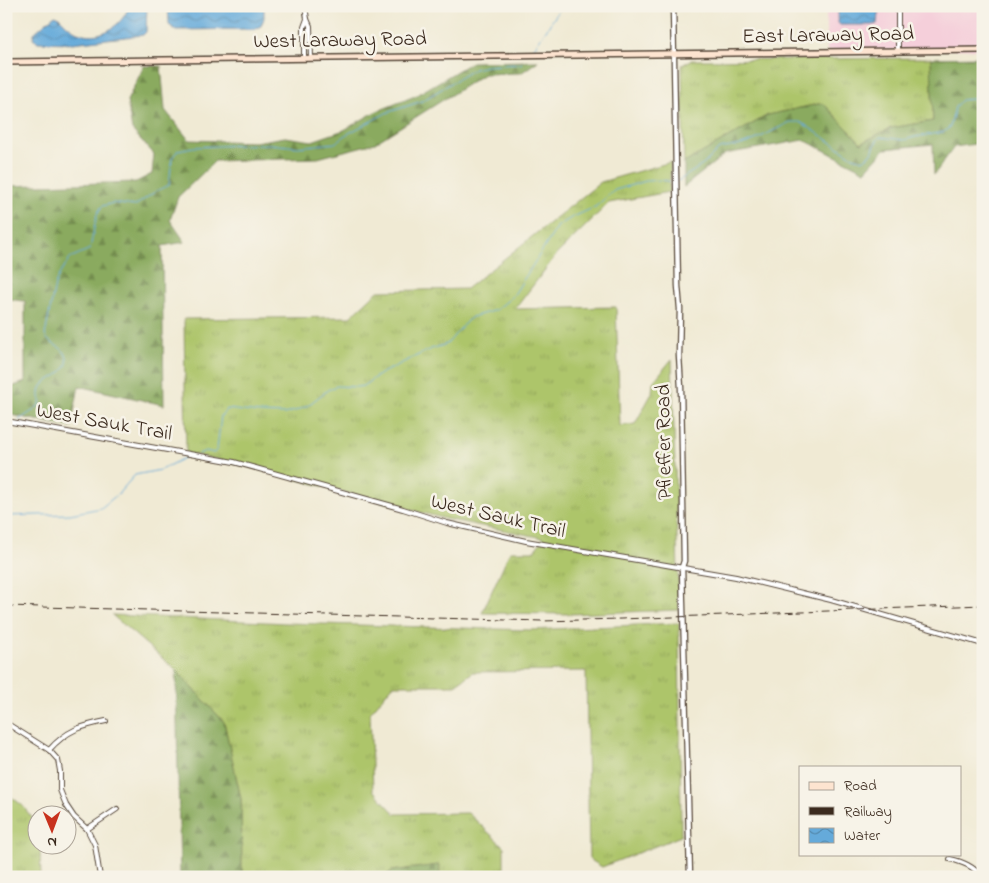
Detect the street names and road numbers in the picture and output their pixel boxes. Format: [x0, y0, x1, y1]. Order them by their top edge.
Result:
street label: East Laraway Road [742, 20, 914, 54]
street label: West Laraway Road [253, 24, 427, 60]
street label: Pfieffer Road [649, 384, 681, 500]
street label: West Sauk Trail [34, 396, 174, 450]
street label: West Sauk Trail [428, 487, 568, 547]

